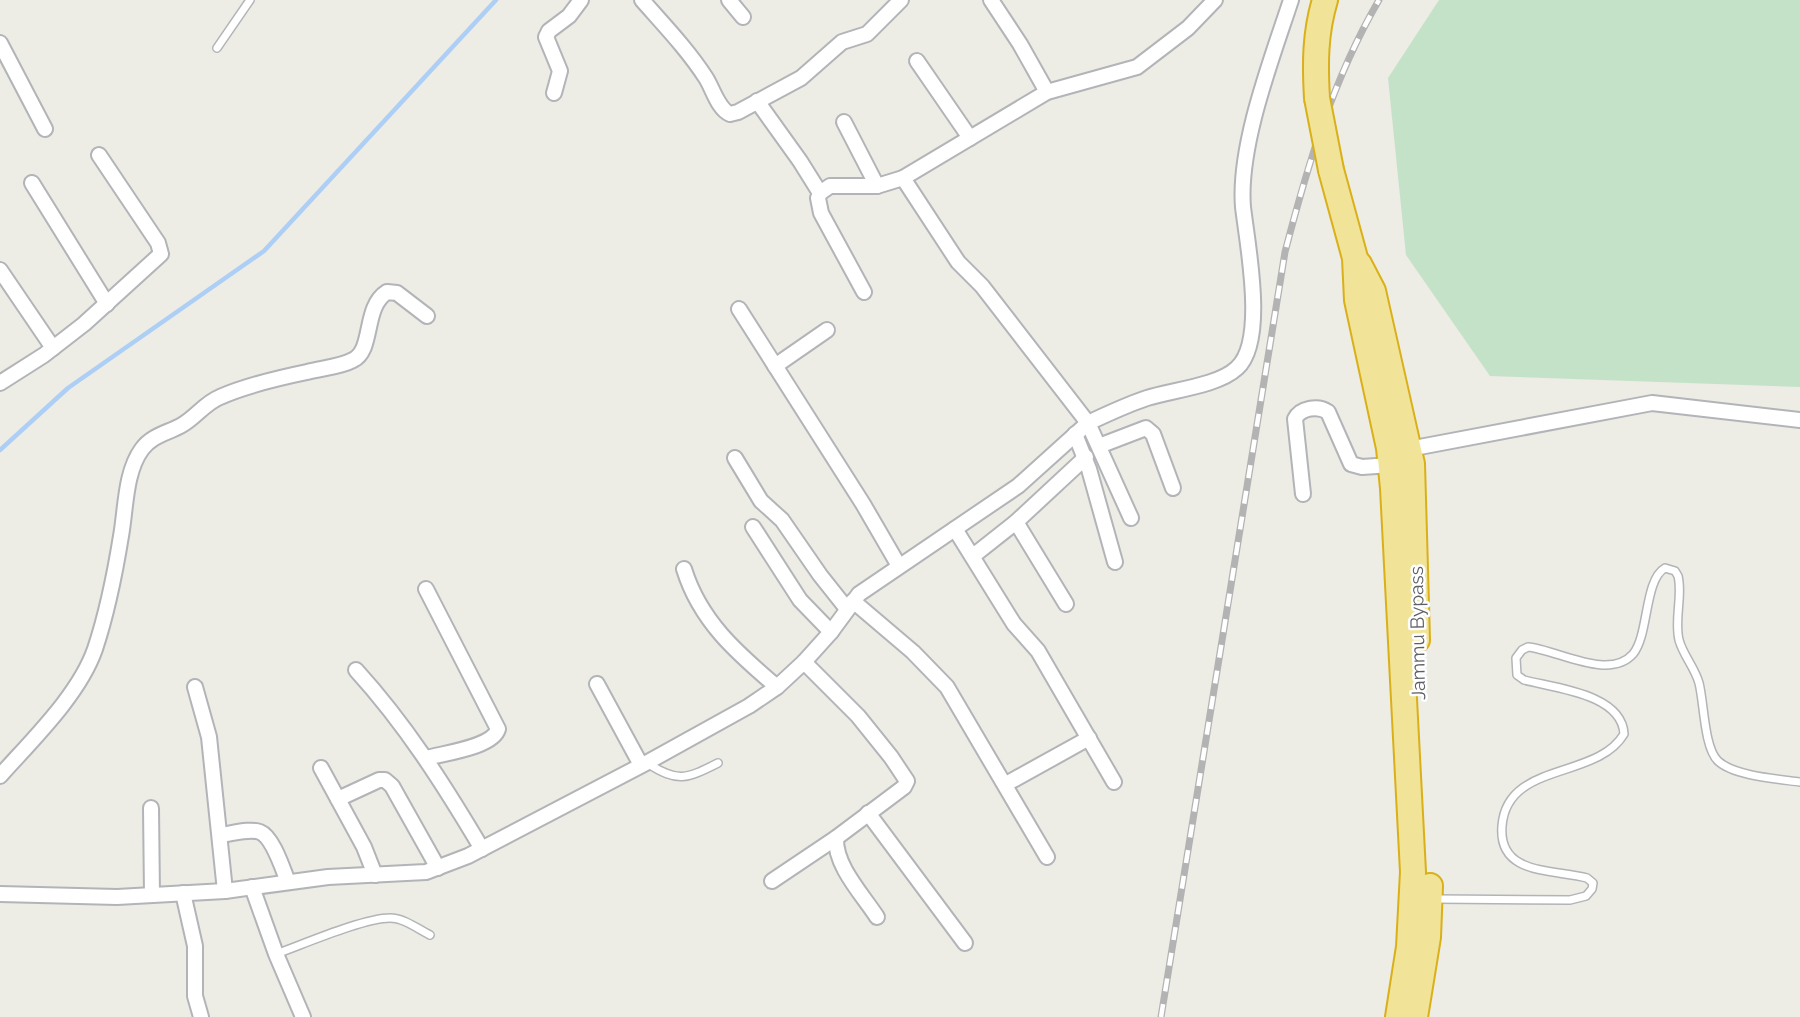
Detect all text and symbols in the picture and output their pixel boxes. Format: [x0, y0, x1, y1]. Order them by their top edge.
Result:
street label: Jammu Bypass [1405, 566, 1429, 700]

